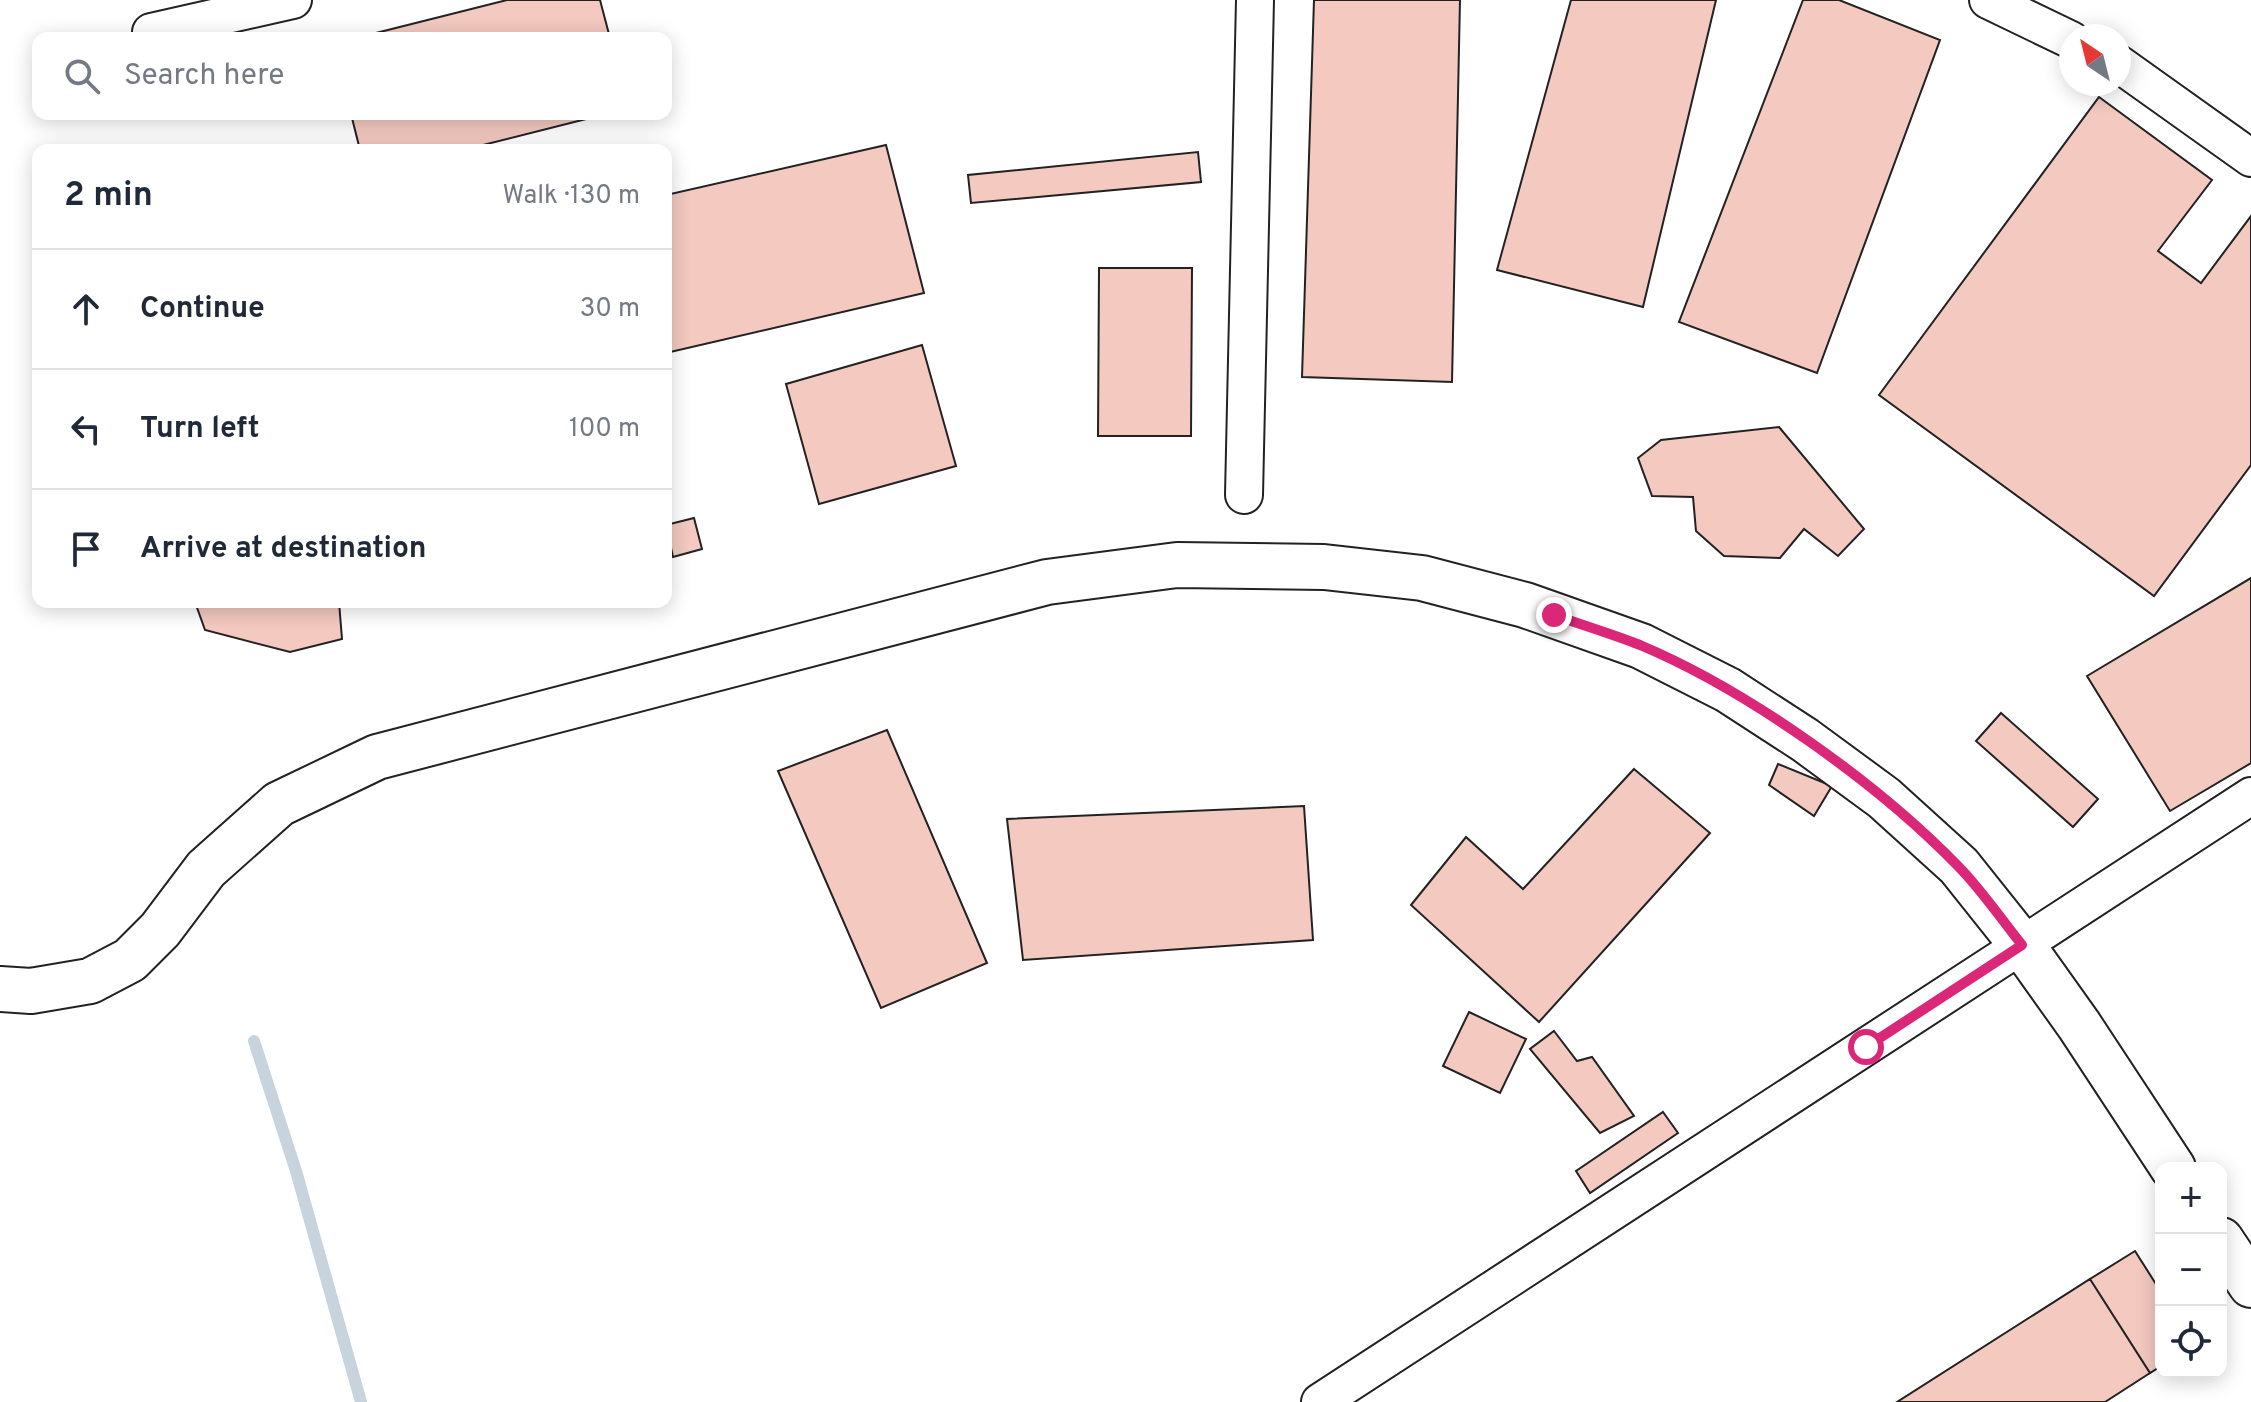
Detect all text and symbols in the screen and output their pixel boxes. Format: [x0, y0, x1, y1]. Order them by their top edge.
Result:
north arrow [2059, 24, 2131, 96]
search box [32, 32, 672, 120]
icon: search [60, 54, 104, 98]
text: Search here [124, 58, 284, 95]
text: 2 min [64, 175, 153, 218]
text: Walk · 130 m [502, 180, 640, 213]
icon: ahead [64, 287, 108, 331]
text: Continue [140, 291, 265, 328]
text: 30 m [580, 293, 640, 326]
icon: left [64, 407, 108, 451]
text: Turn left [140, 411, 260, 448]
text: 100 m [569, 413, 640, 446]
icon: arrive [64, 527, 108, 571]
text: Arrive at destination [140, 531, 426, 568]
route end [1536, 597, 1572, 633]
route start [1848, 1029, 1884, 1065]
map controls [2155, 1162, 2227, 1378]
button: + [2155, 1162, 2227, 1234]
button: − [2155, 1234, 2227, 1306]
button: locate [2155, 1306, 2227, 1378]

